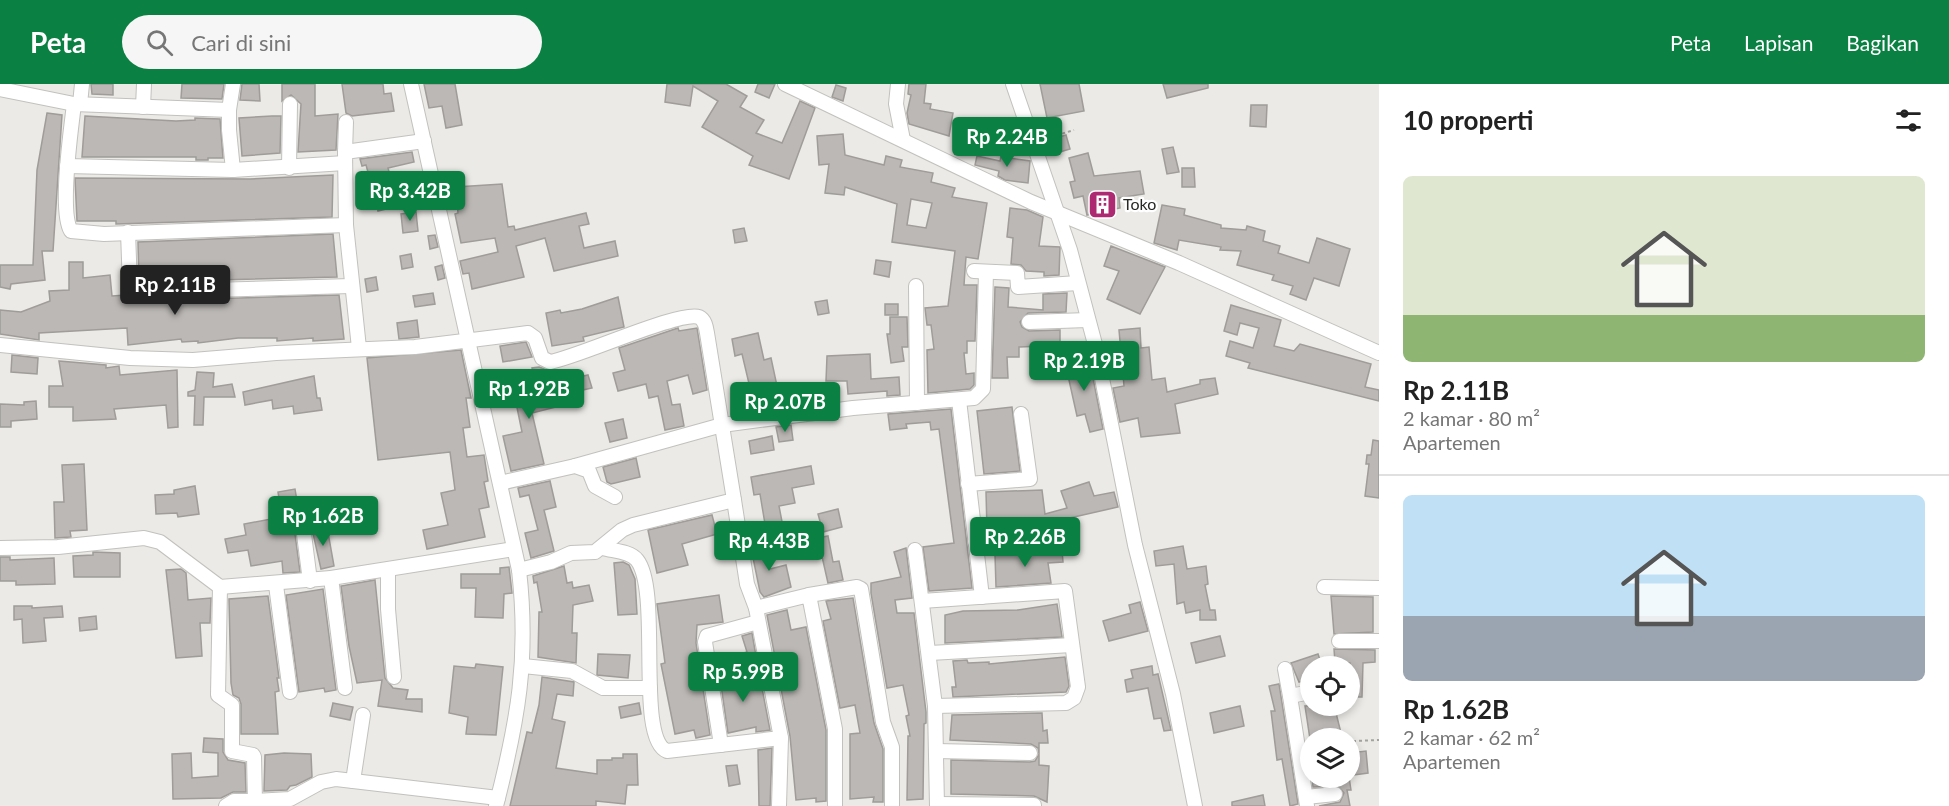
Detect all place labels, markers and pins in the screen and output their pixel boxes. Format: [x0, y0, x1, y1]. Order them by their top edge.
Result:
pin: Rp 2.24B [945, 117, 1069, 168]
pin: Rp 3.42B [348, 171, 472, 222]
building icon: Toko [1086, 188, 1118, 220]
place label: Toko [1123, 194, 1156, 213]
pin: Rp 2.11B [113, 265, 237, 316]
pin: Rp 2.19B [1022, 341, 1146, 392]
pin: Rp 1.92B [467, 369, 591, 420]
pin: Rp 2.07B [723, 382, 847, 433]
pin: Rp 1.62B [261, 496, 385, 547]
pin: Rp 2.26B [963, 517, 1087, 568]
pin: Rp 4.43B [707, 521, 831, 572]
pin: Rp 5.99B [681, 652, 805, 703]

